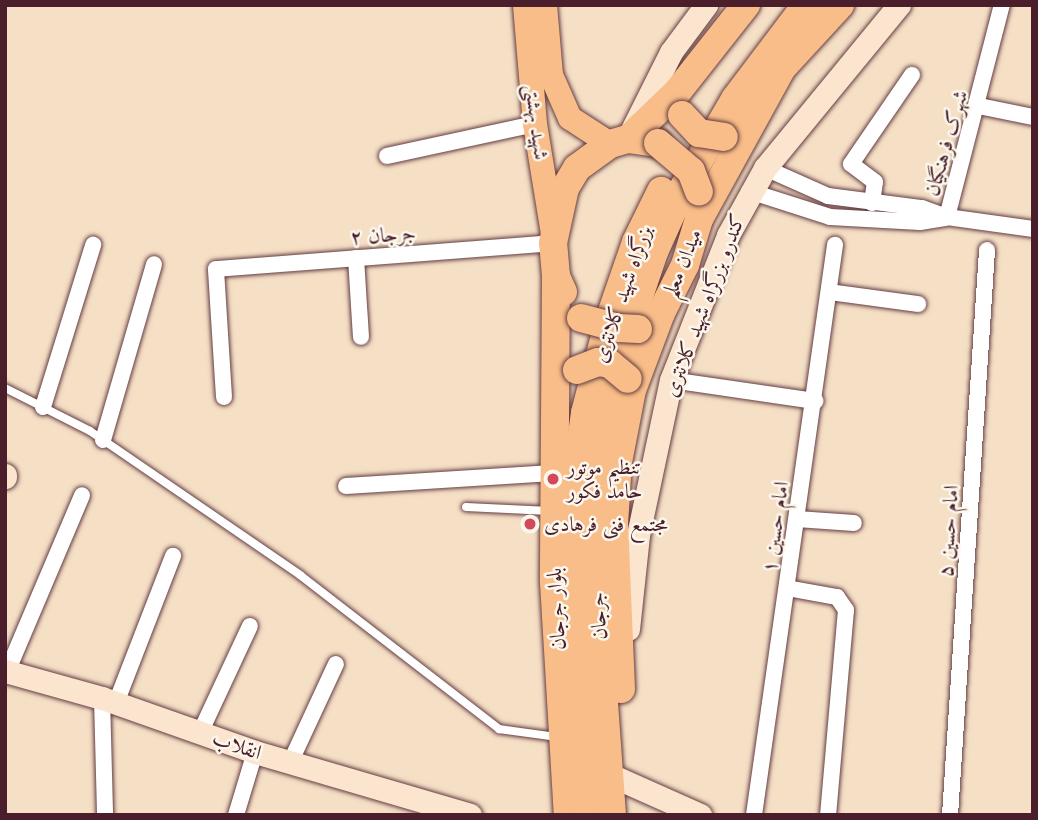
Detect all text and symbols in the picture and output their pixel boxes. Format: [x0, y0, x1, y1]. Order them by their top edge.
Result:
street label: شهید بهشتی [520, 83, 554, 161]
street label: شهرک فرهنگیان [919, 87, 973, 199]
street label: کندرو بزرگراه شهید کلانتری [657, 210, 751, 400]
street label: جرجان ۲ [349, 220, 417, 250]
street label: بزرگراه شهید کلانتری [587, 222, 657, 366]
street label: میدان معلم [657, 225, 707, 301]
place label: تنظیم موتور حامد فکور [567, 454, 642, 504]
marker: تنظیم موتور حامد فکور [545, 471, 561, 487]
street label: امام حسین ۱ [756, 480, 794, 574]
street label: امام حسین ۵ [932, 484, 964, 578]
place label: مجتمع فنی فرهادی [544, 511, 668, 537]
marker: مجتمع فنی فرهادی [522, 516, 538, 532]
street label: بلوار جرجان [541, 567, 571, 651]
street label: جرجان [584, 591, 612, 641]
street label: انقلاب [209, 725, 265, 765]

